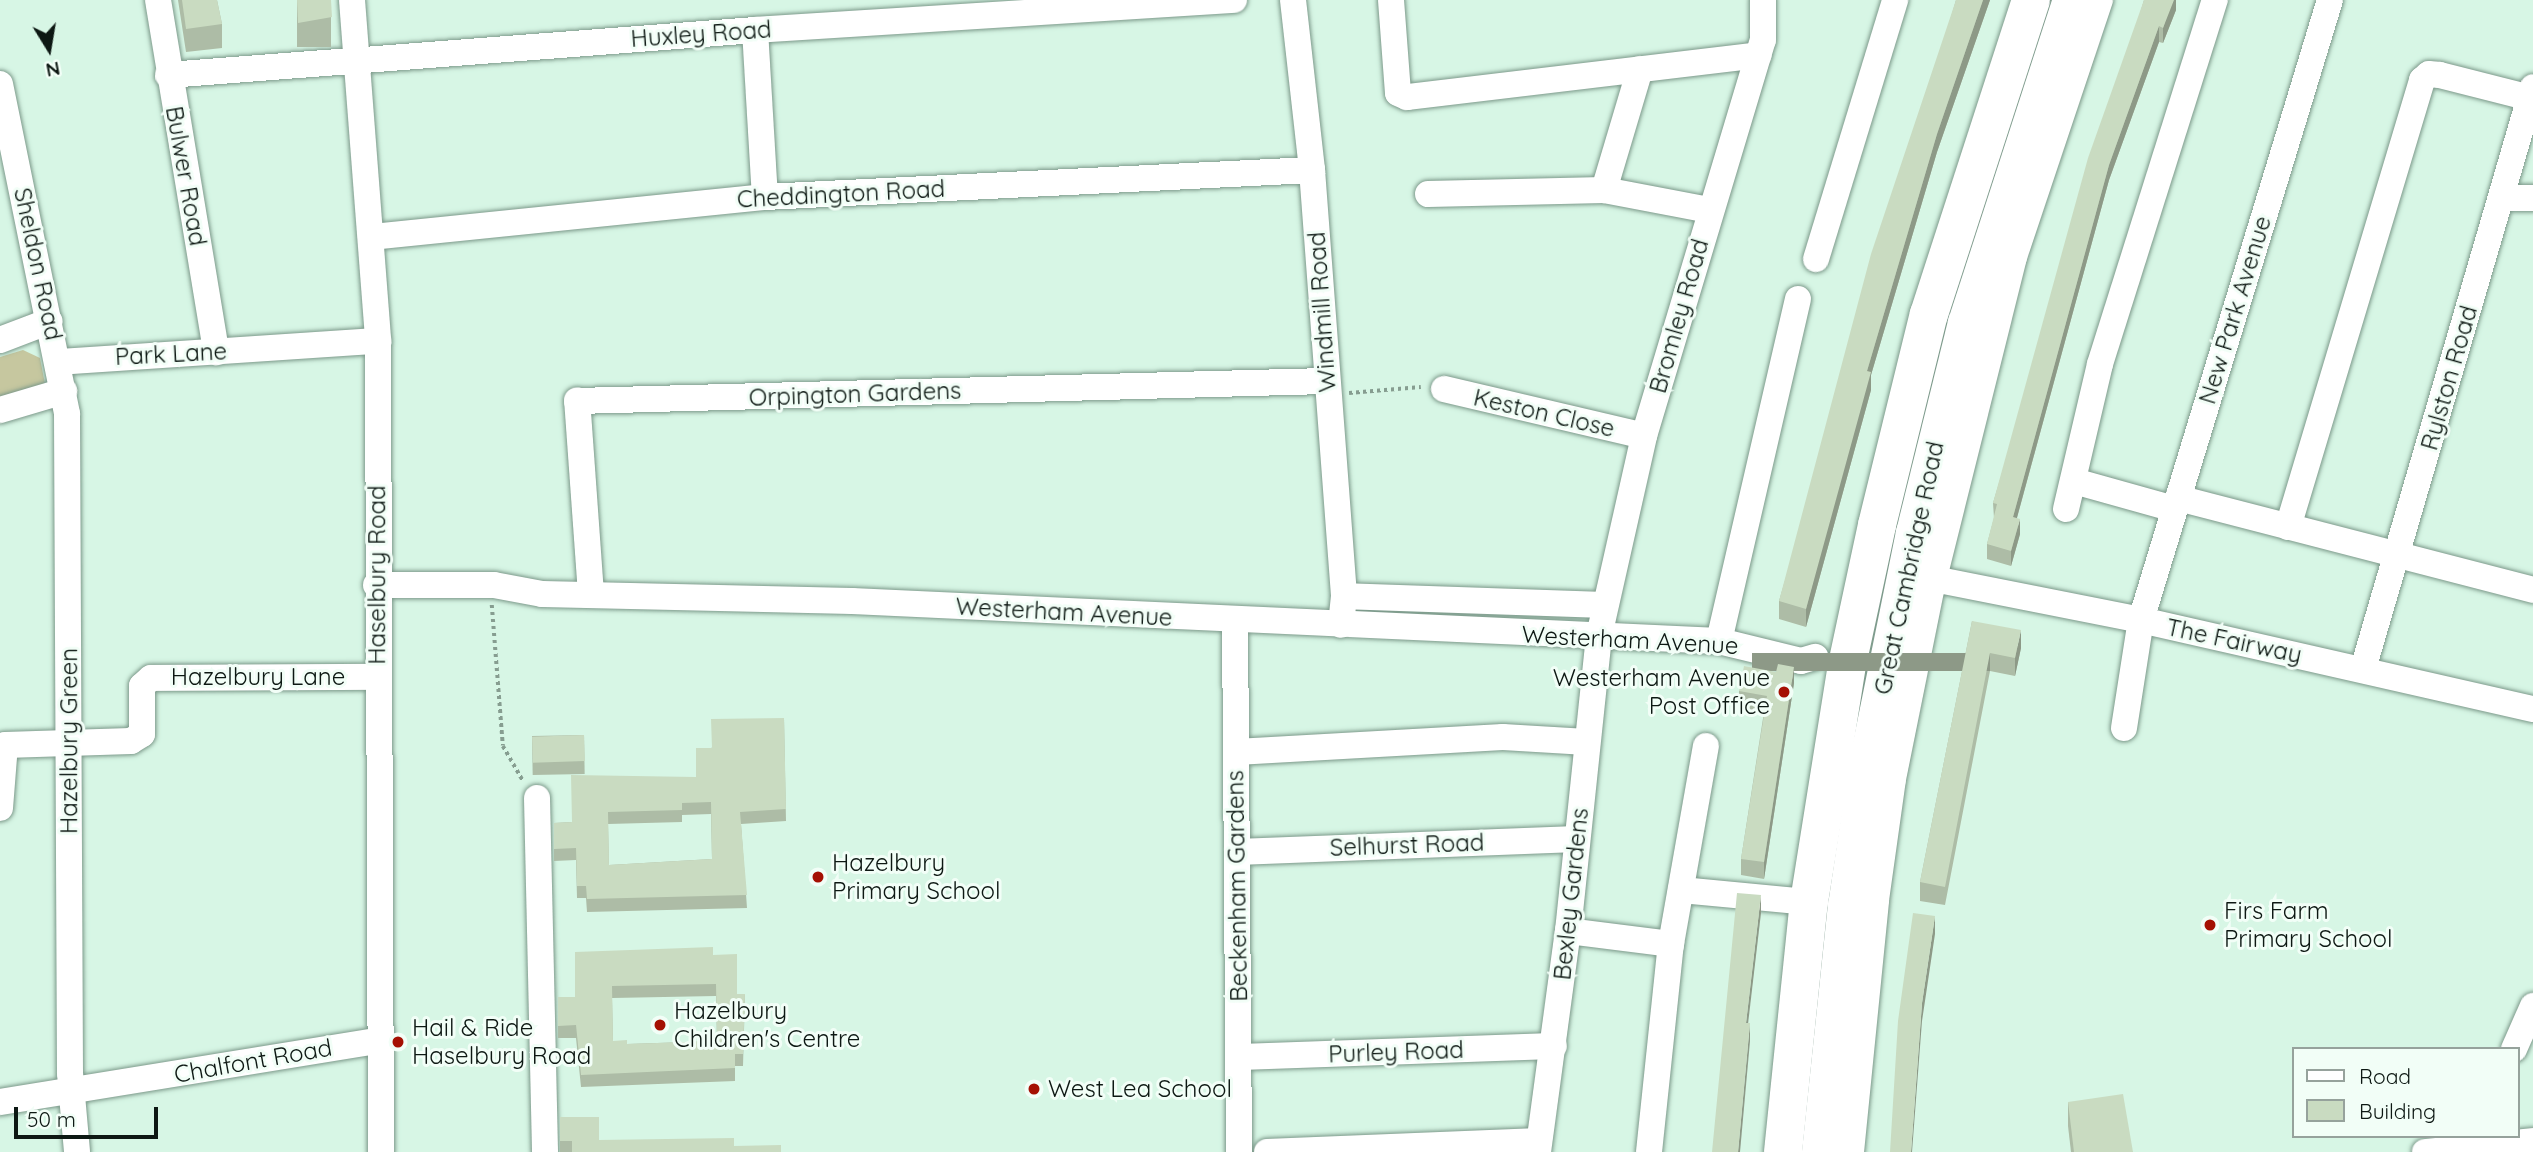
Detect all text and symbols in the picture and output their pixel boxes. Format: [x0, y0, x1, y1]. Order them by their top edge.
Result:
north arrow [14, 14, 84, 84]
street label: Huxley Road [630, 15, 772, 53]
text: N [44, 57, 62, 83]
street label: Bulwer Road [160, 104, 212, 248]
street label: Cheddington Road [736, 174, 946, 214]
street label: Sheldon Road [8, 185, 68, 343]
street label: New Park Avenue [2193, 213, 2277, 407]
street label: Windmill Road [1302, 231, 1342, 393]
street label: Bromley Road [1643, 236, 1715, 396]
street label: Rylston Road [2415, 302, 2483, 454]
street label: Park Lane [114, 337, 228, 371]
street label: Orpington Gardens [748, 376, 962, 412]
street label: Keston Close [1471, 383, 1617, 443]
street label: Great Cambridge Road [1868, 439, 1950, 697]
street label: Haselbury Road [363, 485, 391, 665]
street label: Westerham Avenue [955, 592, 1173, 632]
street label: The Fairway [2164, 613, 2304, 669]
street label: Westerham Avenue [1521, 620, 1739, 660]
street label: Hazelbury Green [55, 648, 83, 834]
street label: Hazelbury Lane [171, 663, 345, 691]
place label: Westerham Avenue Post Office [1553, 664, 1770, 720]
marker: Westerham Avenue Post Office [1776, 684, 1792, 700]
street label: Beckenham Gardens [1221, 770, 1253, 1002]
street label: Bexley Gardens [1548, 806, 1594, 982]
street label: Selhurst Road [1329, 828, 1485, 862]
place label: Hazelbury Primary School [832, 849, 1001, 905]
marker: Hazelbury Primary School [810, 869, 826, 885]
place label: Firs Farm Primary School [2224, 897, 2393, 953]
marker: Firs Farm Primary School [2202, 917, 2218, 933]
place label: Hazelbury Children's Centre [674, 997, 860, 1053]
place label: Hail & Ride Haselbury Road [412, 1014, 591, 1070]
marker: Hazelbury Children's Centre [652, 1017, 668, 1033]
street label: Chalfont Road [172, 1033, 334, 1089]
marker: Hail & Ride Haselbury Road [390, 1034, 406, 1050]
street label: Purley Road [1328, 1035, 1464, 1069]
legend [2292, 1047, 2519, 1138]
text: Road [2359, 1063, 2411, 1089]
place label: West Lea School [1048, 1075, 1232, 1103]
marker: West Lea School [1026, 1081, 1042, 1097]
scale bar [18, 1092, 161, 1136]
text: Building [2359, 1098, 2436, 1124]
text: 50 m [27, 1106, 76, 1132]

